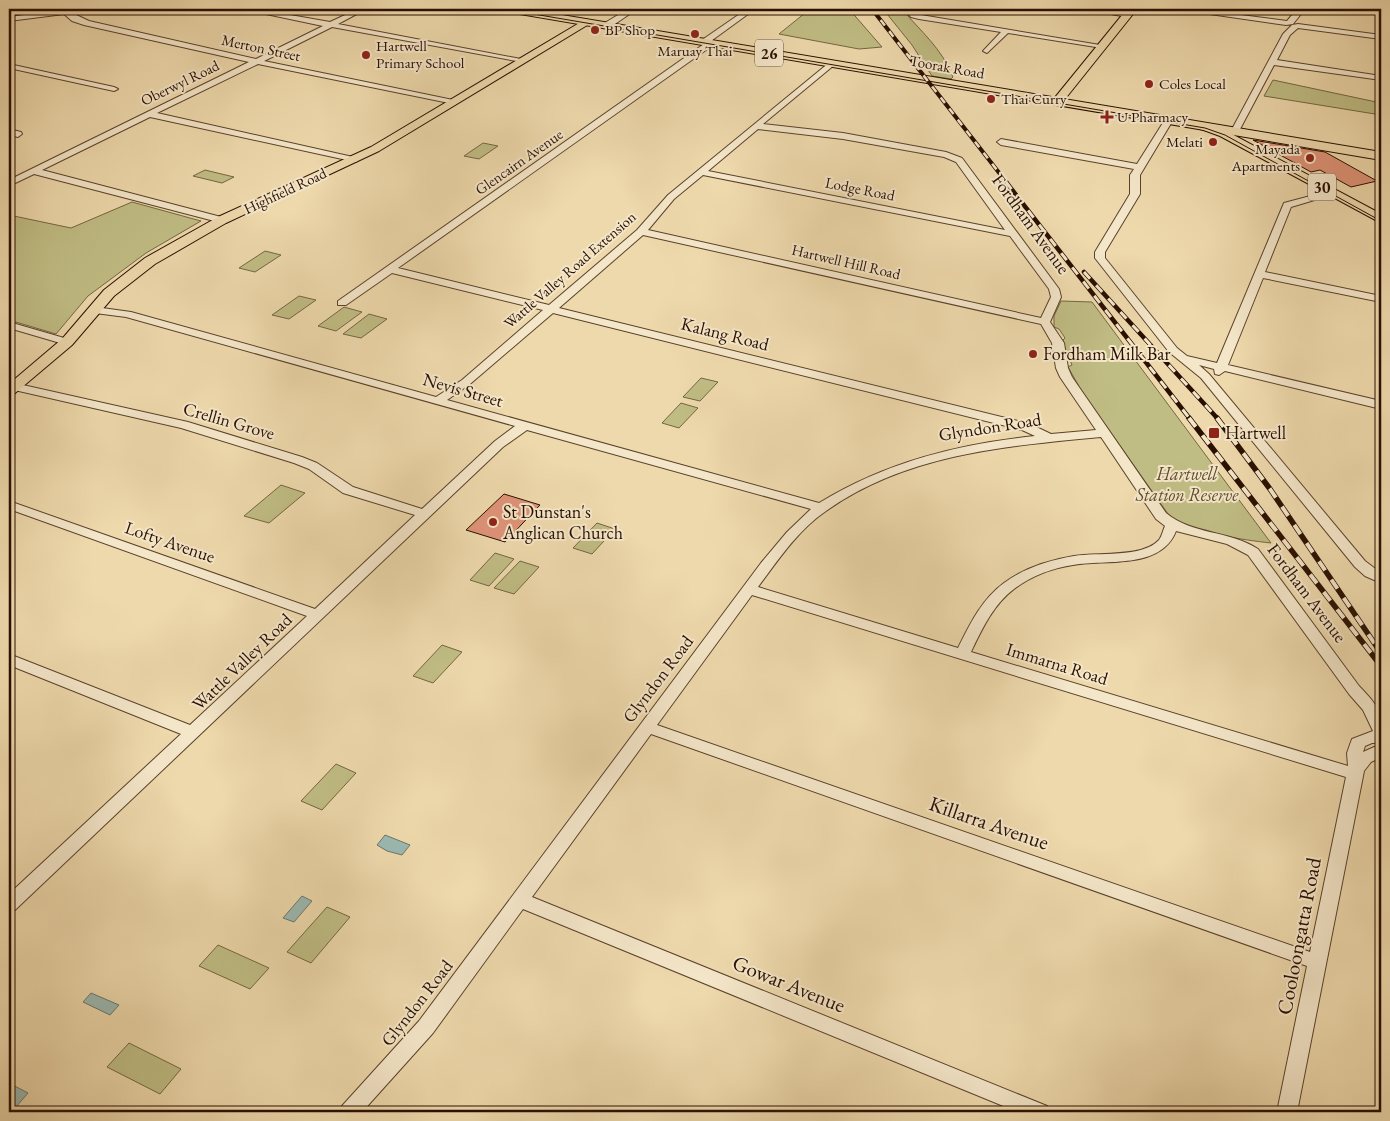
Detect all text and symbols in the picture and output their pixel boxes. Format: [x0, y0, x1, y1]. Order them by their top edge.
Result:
place label: BP Shop [605, 20, 655, 39]
marker: BP Shop [589, 24, 601, 36]
marker: Maruay Thai [689, 28, 701, 40]
street label: Merton Street [220, 30, 303, 65]
place label: Hartwell Primary School [376, 36, 465, 72]
road number: 26 [755, 40, 783, 66]
place label: Maruay Thai [658, 41, 733, 60]
marker: Hartwell Primary School [360, 49, 372, 61]
street label: Toorak Road [908, 51, 986, 83]
street label: Oberwyl Road [137, 55, 222, 110]
place label: Coles Local [1159, 74, 1226, 93]
marker: Coles Local [1143, 78, 1155, 90]
place label: Thai Curry [1001, 89, 1067, 108]
marker: Thai Curry [985, 93, 997, 105]
place label: U Pharmacy [1117, 107, 1189, 126]
marker: U Pharmacy [1101, 111, 1113, 123]
street label: Glencairn Avenue [471, 124, 566, 199]
place label: Melati [1166, 132, 1203, 151]
marker: Melati [1207, 136, 1219, 148]
place label: Mayada Apartments [1230, 139, 1300, 175]
marker: Mayada Apartments [1304, 152, 1316, 164]
street label: Highfield Road [240, 163, 330, 218]
street label: Fordham Avenue [987, 169, 1076, 278]
street label: Lodge Road [824, 172, 897, 205]
road number: 30 [1308, 173, 1336, 200]
street label: Wattle Valley Road Extension [500, 207, 640, 332]
street label: Hartwell Hill Road [790, 240, 903, 283]
street label: Kalang Road [679, 312, 772, 356]
place label: Fordham Milk Bar [1043, 342, 1171, 365]
marker: Fordham Milk Bar [1027, 348, 1039, 360]
street label: Nevis Street [420, 367, 506, 412]
street label: Crellin Grove [181, 396, 278, 445]
street label: Glyndon Road [937, 407, 1044, 446]
place label: Hartwell [1225, 421, 1286, 444]
marker: Hartwell [1207, 426, 1221, 440]
park label: Hartwell Station Reserve [1135, 462, 1239, 506]
place label: St Dunstan's Anglican Church [502, 500, 623, 544]
street label: Lofty Avenue [122, 515, 218, 568]
marker: St Dunstan's Anglican Church [487, 516, 499, 528]
street label: Fordham Avenue [1263, 538, 1352, 647]
street label: Wattle Valley Road [187, 607, 297, 715]
street label: Glyndon Road [617, 630, 698, 727]
street label: Immarna Road [1003, 637, 1112, 690]
street label: Killarra Avenue [926, 789, 1053, 856]
street label: Cooloongatta Road [1270, 855, 1327, 1017]
street label: Gowar Avenue [729, 949, 850, 1018]
street label: Glyndon Road [376, 954, 458, 1051]

